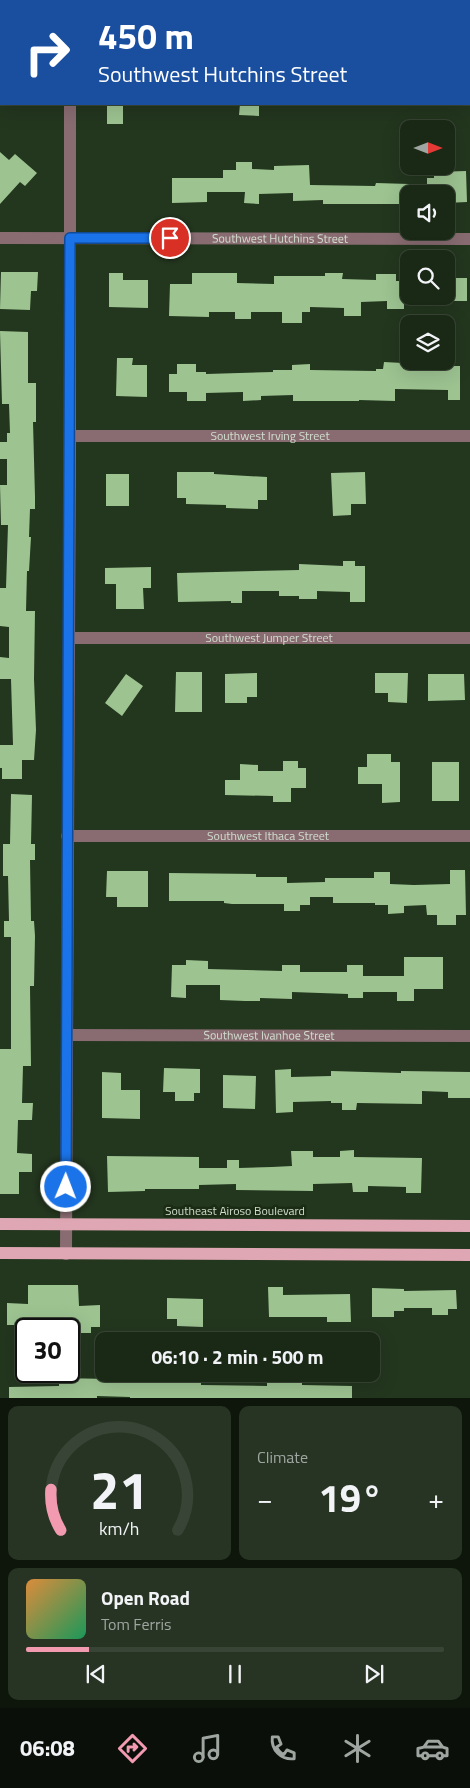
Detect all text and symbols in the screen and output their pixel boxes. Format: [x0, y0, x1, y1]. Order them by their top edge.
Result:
text: 450 m [98, 9, 194, 63]
icon: right [15, 20, 80, 85]
text: Southwest Hutchins Street [98, 57, 347, 91]
north arrow [400, 120, 455, 175]
map controls [400, 120, 455, 370]
button: sound [400, 185, 455, 240]
pin [149, 217, 191, 259]
icon: arrive [156, 224, 184, 252]
street label: Southwest Hutchins Street [212, 228, 349, 248]
button: search [400, 250, 455, 305]
button: layers [400, 315, 455, 370]
street label: Southwest Irving Street [210, 426, 330, 445]
street label: Southwest Jumper Street [205, 628, 334, 647]
street label: Southwest Ithaca Street [207, 826, 330, 845]
street label: Southwest Ivanhoe Street [203, 1025, 335, 1045]
position arrow [39, 1160, 91, 1212]
street label: Southeast Airoso Boulevard [165, 1201, 305, 1220]
speed limit sign: 30 [15, 1318, 80, 1383]
text: 06:10 · 2 min · 500 m [151, 1342, 324, 1371]
text: Climate [257, 1445, 308, 1469]
text: 21 [90, 1450, 149, 1529]
text: 19° [319, 1469, 382, 1527]
text: − [257, 1477, 273, 1520]
text: + [428, 1477, 444, 1520]
text: km/h [99, 1515, 140, 1542]
text: Open Road [101, 1583, 190, 1612]
text: Tom Ferris [101, 1612, 172, 1636]
icon: previous [82, 1660, 110, 1688]
icon: pause [221, 1660, 249, 1688]
icon: next [360, 1660, 388, 1688]
text: 06:08 [20, 1731, 75, 1765]
icon: directions [115, 1731, 150, 1766]
icon: music [190, 1731, 225, 1766]
icon: phone [265, 1731, 300, 1766]
icon: climate [340, 1731, 375, 1766]
icon: car [415, 1731, 450, 1766]

